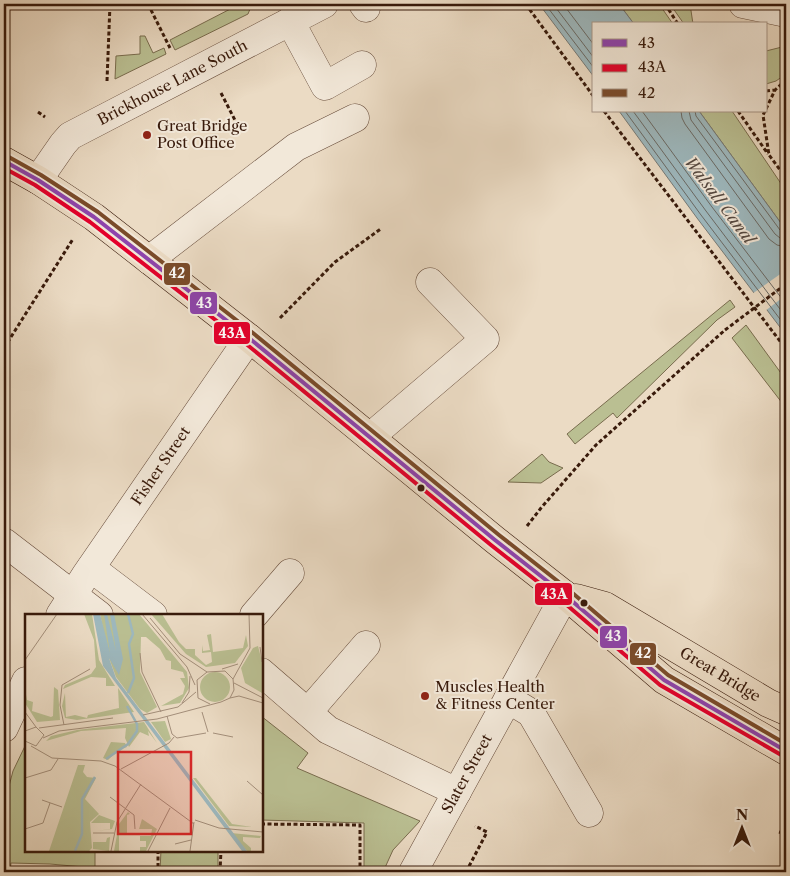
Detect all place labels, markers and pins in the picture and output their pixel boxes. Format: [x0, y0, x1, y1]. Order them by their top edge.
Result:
place label: Great Bridge Post Office [157, 116, 248, 152]
marker: Great Bridge Post Office [141, 129, 153, 141]
unlabelled marker [416, 483, 426, 493]
unlabelled marker [579, 598, 589, 608]
place label: Muscles Health & Fitness Center [435, 677, 556, 713]
marker: Muscles Health & Fitness Center [419, 690, 431, 702]

